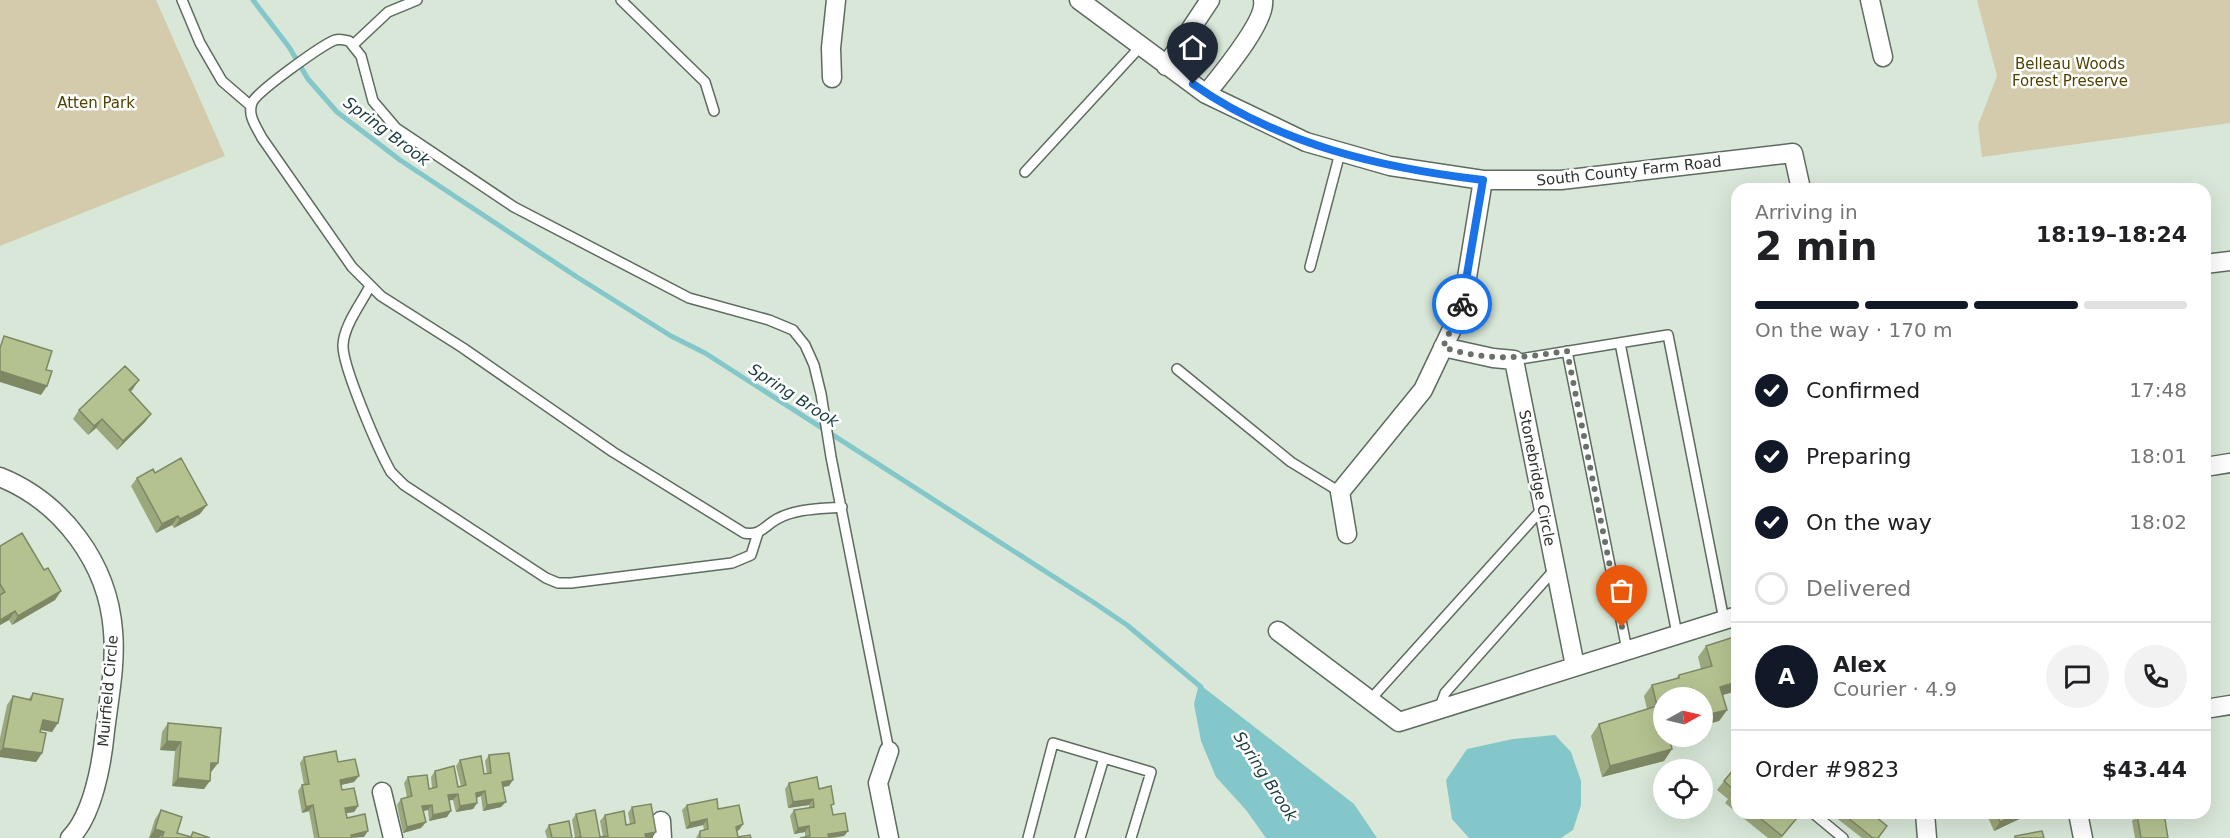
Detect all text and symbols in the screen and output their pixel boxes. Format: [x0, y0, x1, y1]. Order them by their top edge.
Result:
pin [1167, 22, 1218, 84]
icon: home [1176, 31, 1209, 64]
park label: Belleau Woods Forest Preserve [2012, 55, 2128, 90]
water label: Spring Brook [340, 93, 434, 170]
park label: Atten Park [57, 94, 135, 112]
street label: South County Farm Road [1536, 152, 1722, 190]
text: Arriving in [1755, 200, 1858, 224]
text: 18:19–18:24 [2036, 222, 2187, 247]
text: 2 min [1755, 224, 1877, 269]
courier [1432, 274, 1492, 334]
icon: bike [1446, 288, 1479, 321]
text: On the way · 170 m [1755, 318, 1953, 342]
water label: Spring Brook [745, 359, 843, 432]
icon: check [1755, 374, 1788, 407]
text: Confirmed [1806, 378, 1920, 403]
text: 17:48 [2129, 378, 2187, 402]
street label: Stonebridge Circle [1515, 408, 1559, 548]
icon: check [1755, 440, 1788, 473]
text: Preparing [1806, 444, 1912, 469]
text: 18:01 [2129, 444, 2187, 468]
icon: check [1755, 506, 1788, 539]
text: On the way [1806, 510, 1932, 535]
text: 18:02 [2129, 510, 2187, 534]
pin [1596, 565, 1647, 627]
icon: bag [1605, 574, 1638, 607]
text: Delivered [1806, 576, 1911, 601]
street label: Muirfield Circle [94, 634, 122, 748]
button: chat [2046, 645, 2109, 708]
button: phone [2124, 645, 2187, 708]
text: Alex [1833, 652, 1887, 677]
text: A [1778, 664, 1795, 689]
text: Courier · 4.9 [1833, 677, 1957, 701]
north arrow [1653, 687, 1713, 747]
map controls [1653, 687, 1713, 819]
water label: Spring Brook [1230, 728, 1302, 825]
text: Order #9823 [1755, 757, 1899, 782]
text: $43.44 [2102, 757, 2187, 782]
button: locate [1653, 759, 1713, 819]

